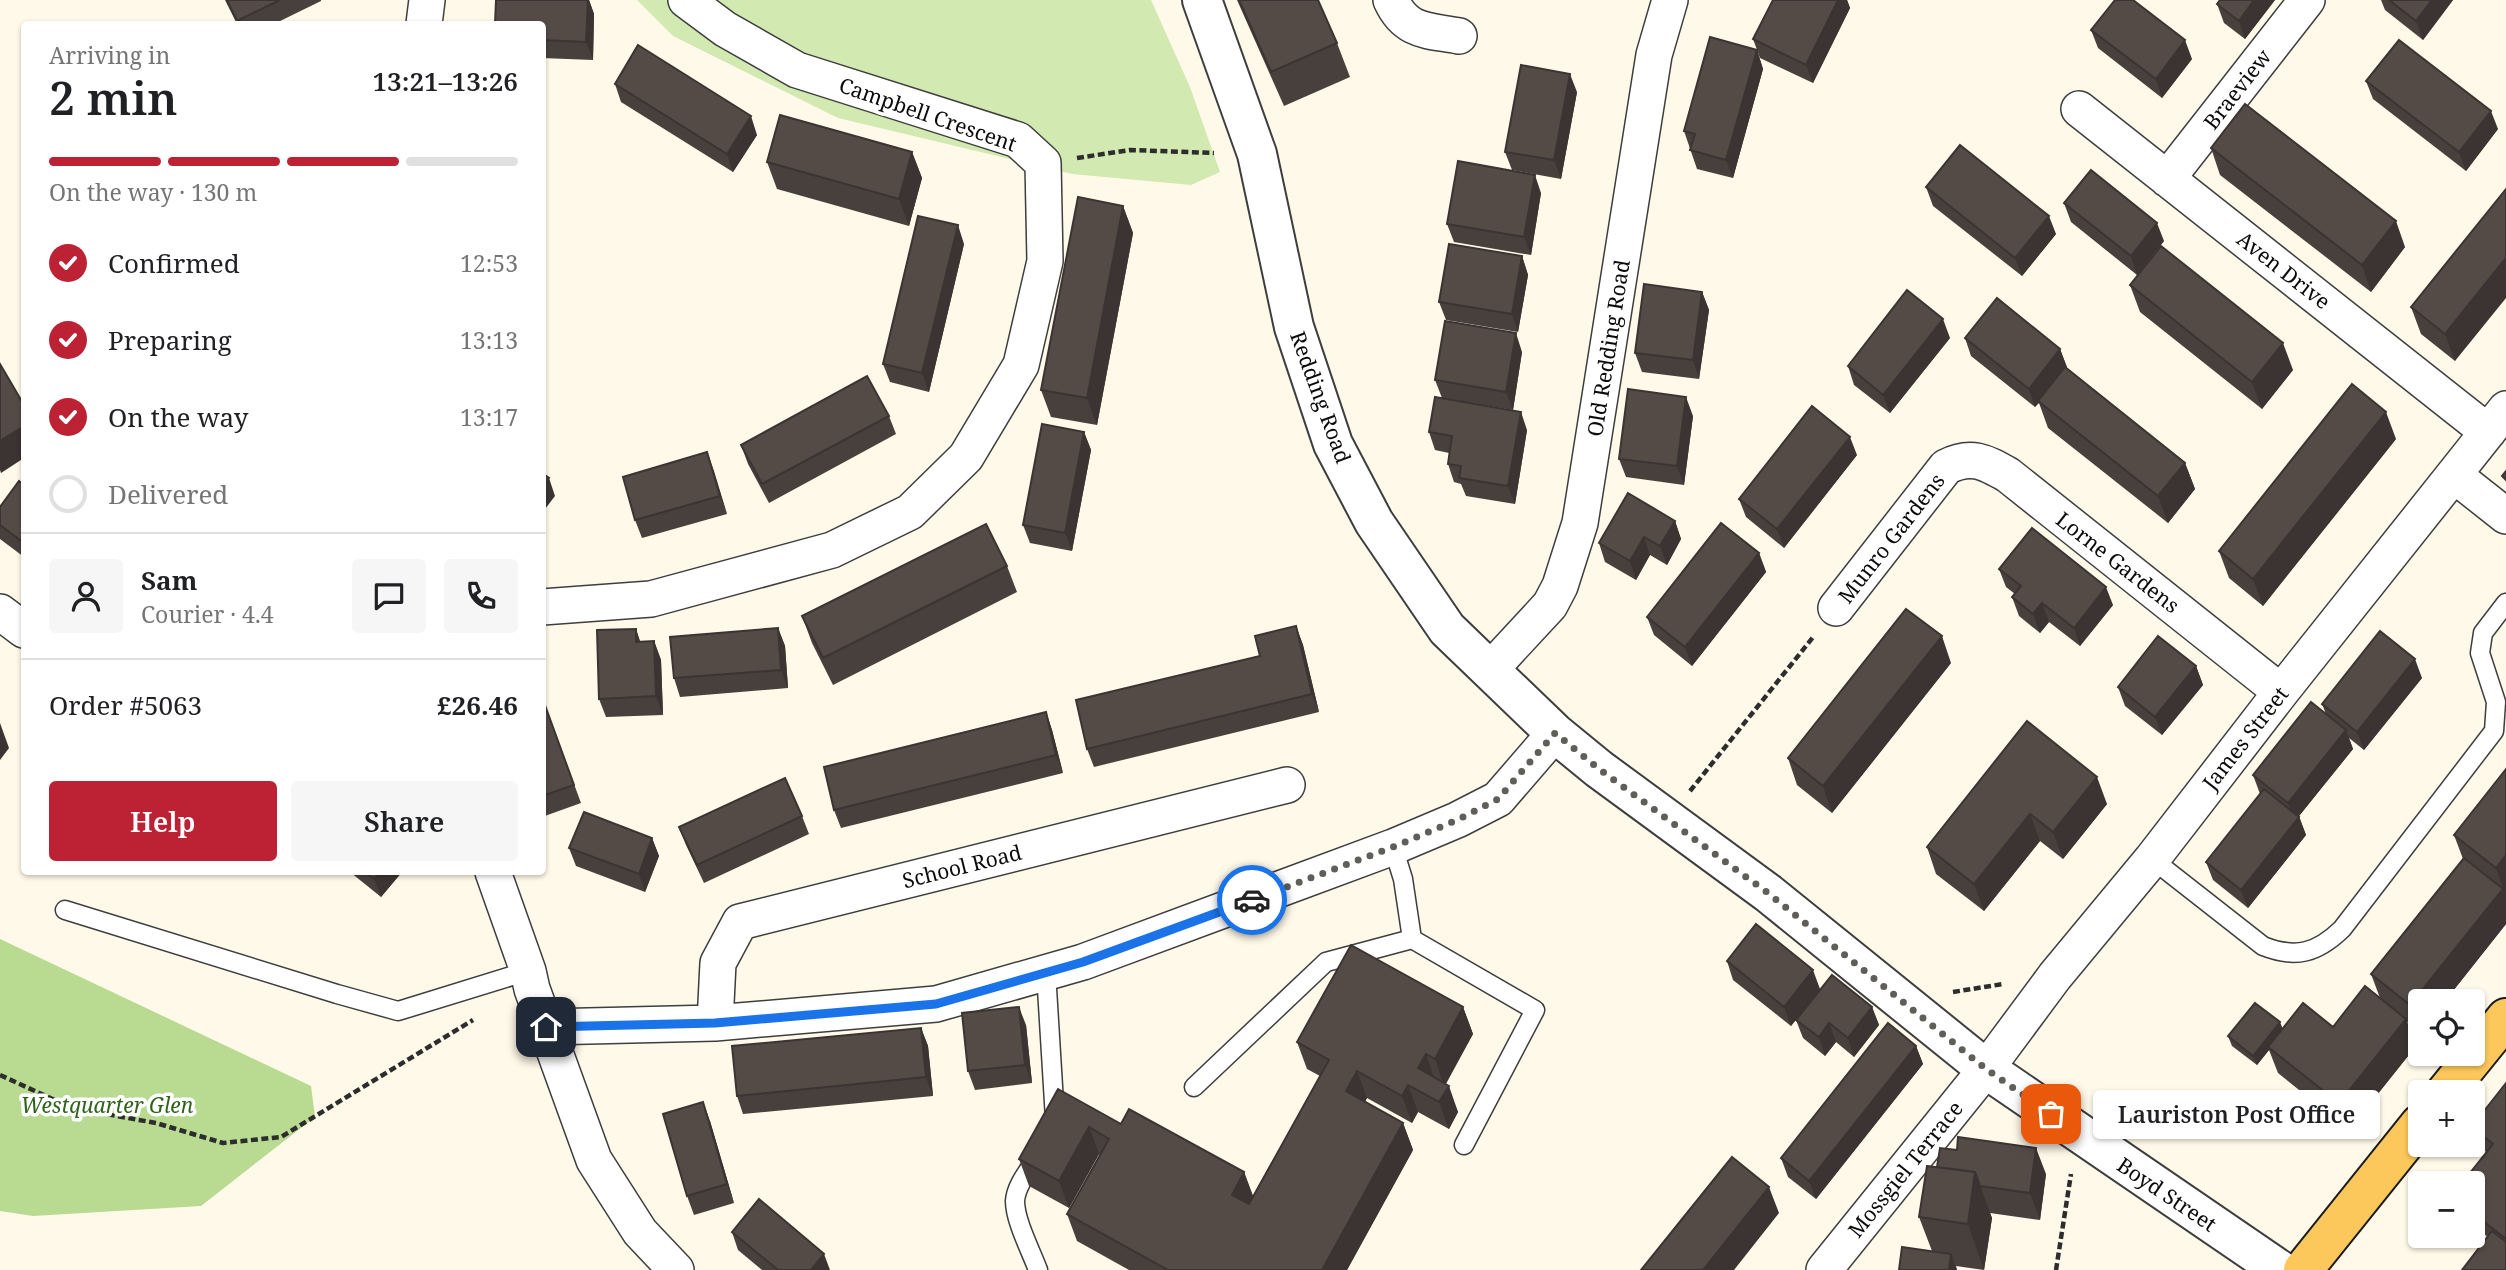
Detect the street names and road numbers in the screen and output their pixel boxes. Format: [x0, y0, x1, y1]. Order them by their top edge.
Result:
street label: Braeview [2197, 42, 2278, 135]
street label: Campbell Crescent [835, 70, 1021, 158]
street label: Aven Drive [2232, 225, 2336, 315]
street label: Old Redding Road [1580, 257, 1636, 439]
street label: Redding Road [1284, 327, 1358, 467]
street label: Munro Gardens [1831, 467, 1951, 609]
street label: Lorne Gardens [2051, 505, 2185, 619]
street label: James Street [2195, 681, 2294, 796]
street label: School Road [899, 838, 1025, 894]
street label: Mossgiel Terrace [1841, 1095, 1969, 1243]
street label: Boyd Street [2112, 1150, 2222, 1238]

